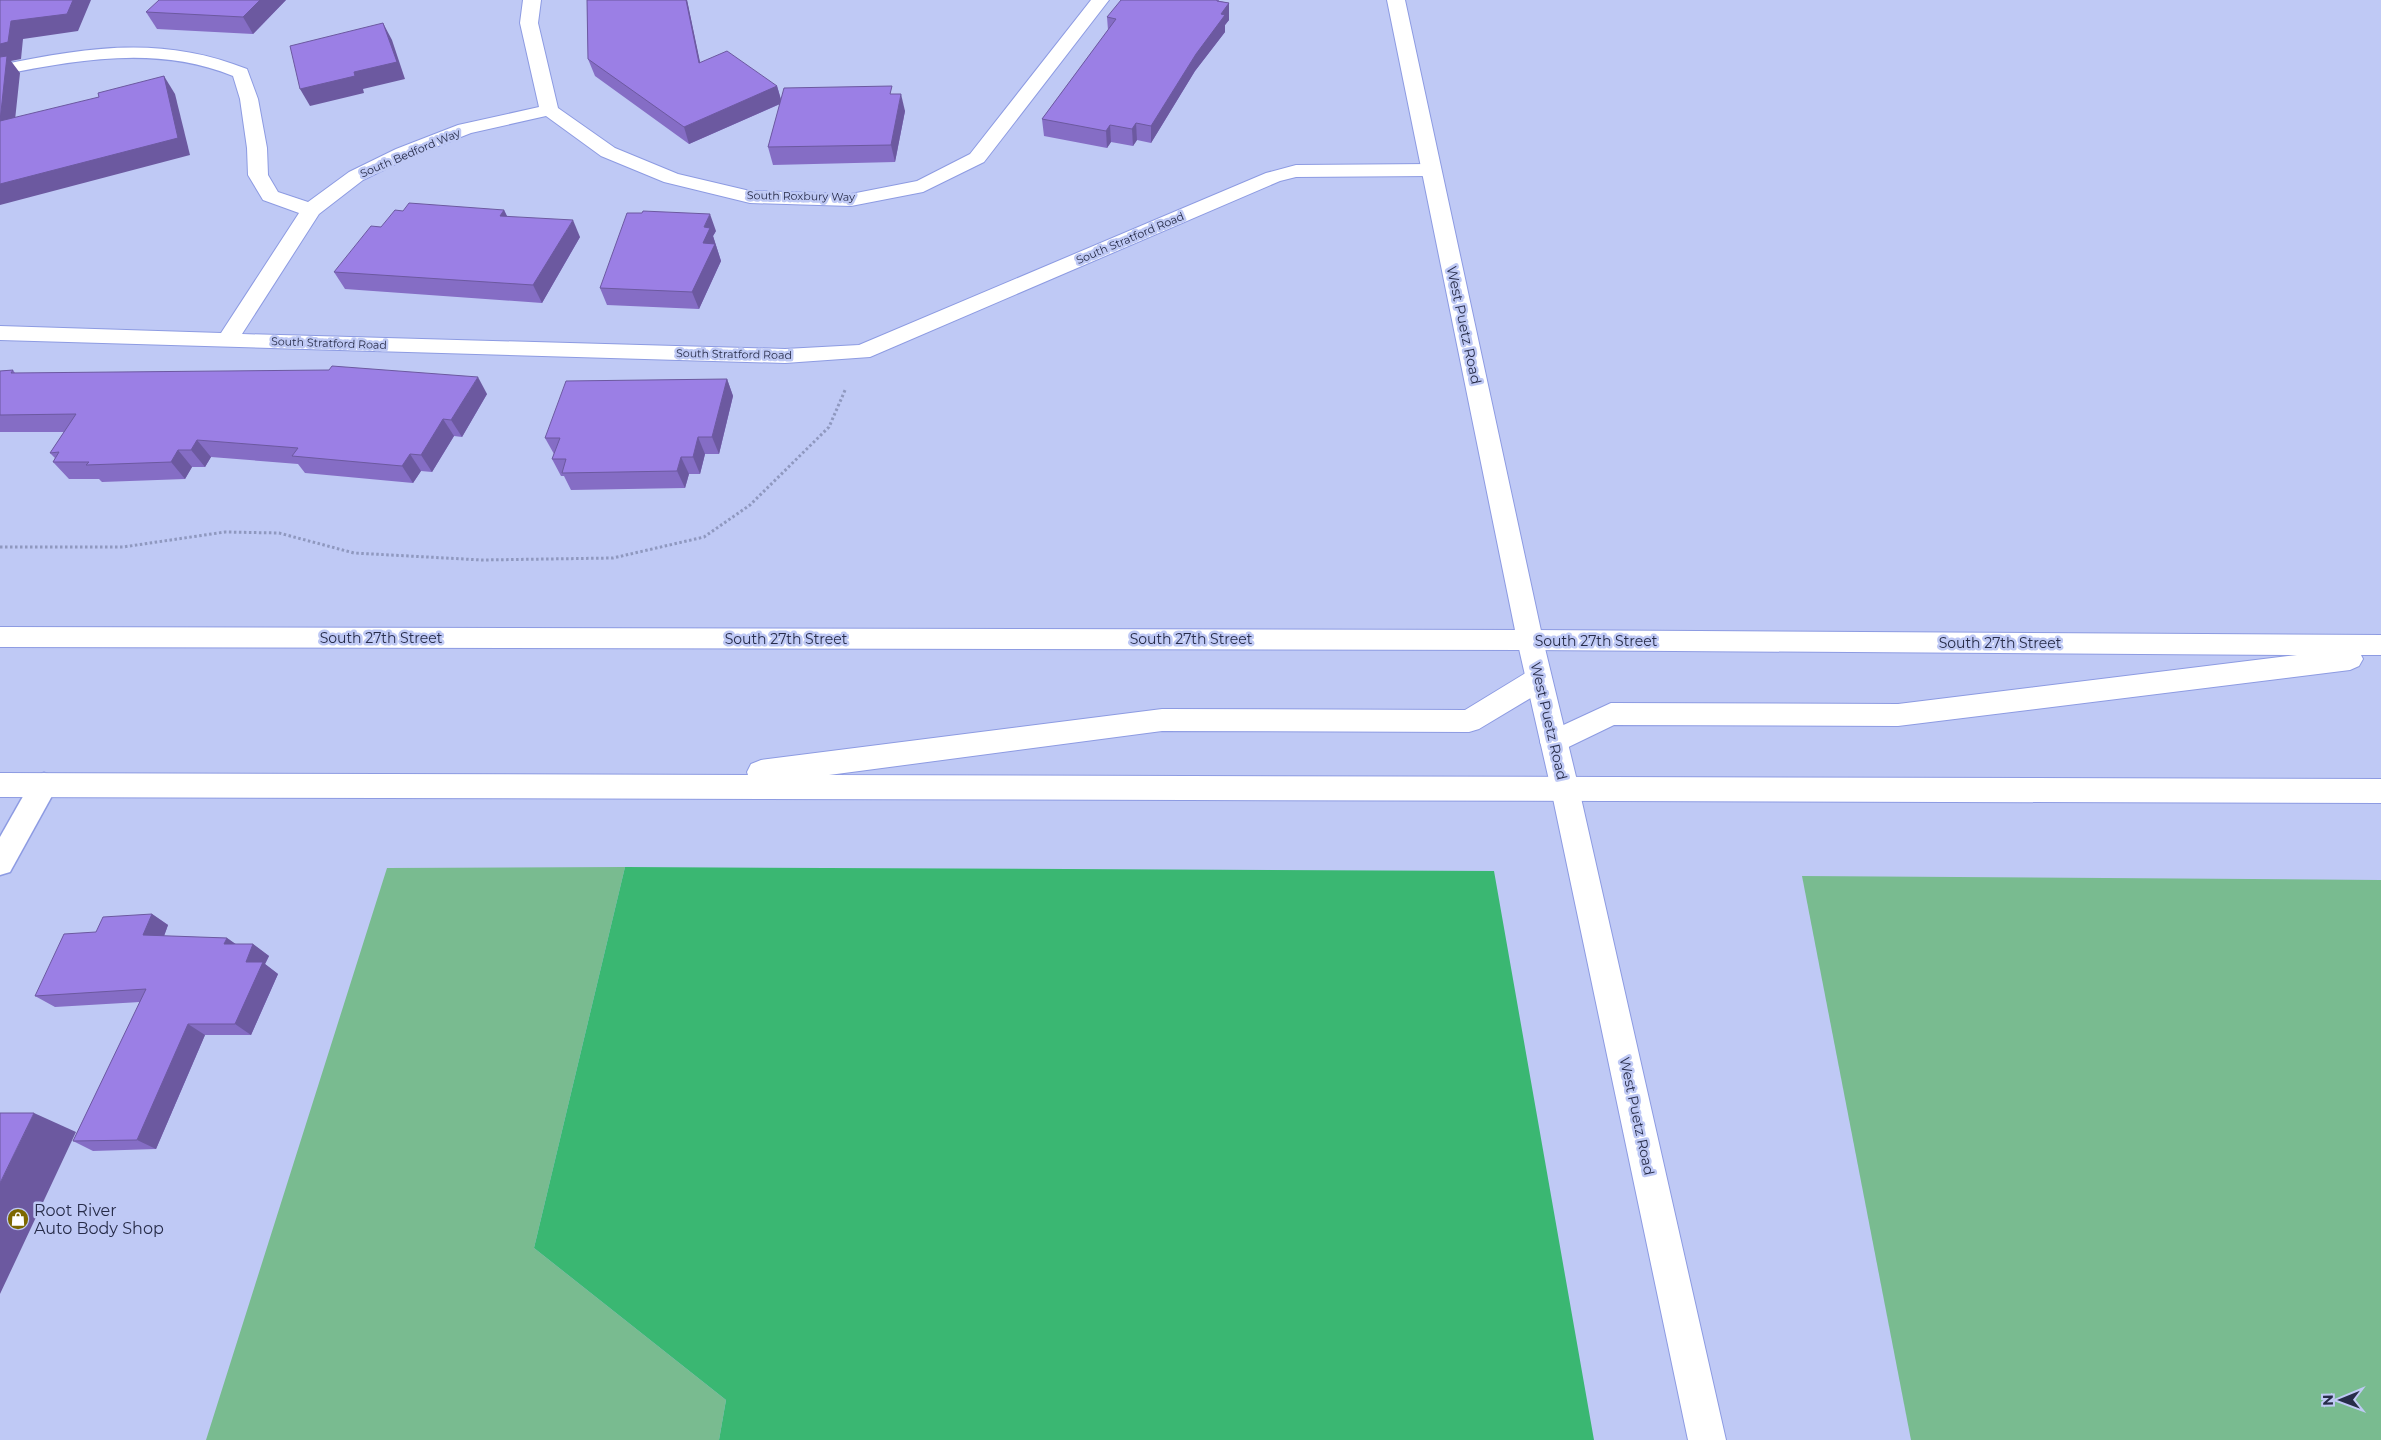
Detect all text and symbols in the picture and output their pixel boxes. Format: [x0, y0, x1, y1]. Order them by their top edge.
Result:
street label: South Bedford Way [358, 126, 462, 180]
street label: South Roxbury Way [747, 188, 855, 204]
street label: South Stratford Road [1074, 209, 1186, 267]
street label: West Puetz Road [1443, 264, 1485, 386]
street label: South Stratford Road [271, 334, 387, 352]
street label: South Stratford Road [676, 346, 792, 362]
street label: South 27th Street [320, 629, 443, 647]
street label: South 27th Street [725, 630, 848, 648]
street label: South 27th Street [1130, 630, 1253, 648]
street label: South 27th Street [1535, 632, 1658, 650]
street label: South 27th Street [1939, 634, 2062, 652]
street label: West Puetz Road [1527, 660, 1571, 782]
street label: West Puetz Road [1616, 1055, 1658, 1177]
place label: Root River Auto Body Shop [34, 1201, 164, 1238]
shop icon: Root River Auto Body Shop [6, 1207, 30, 1231]
north arrow [2316, 1375, 2366, 1425]
text: N [2319, 1394, 2337, 1406]

